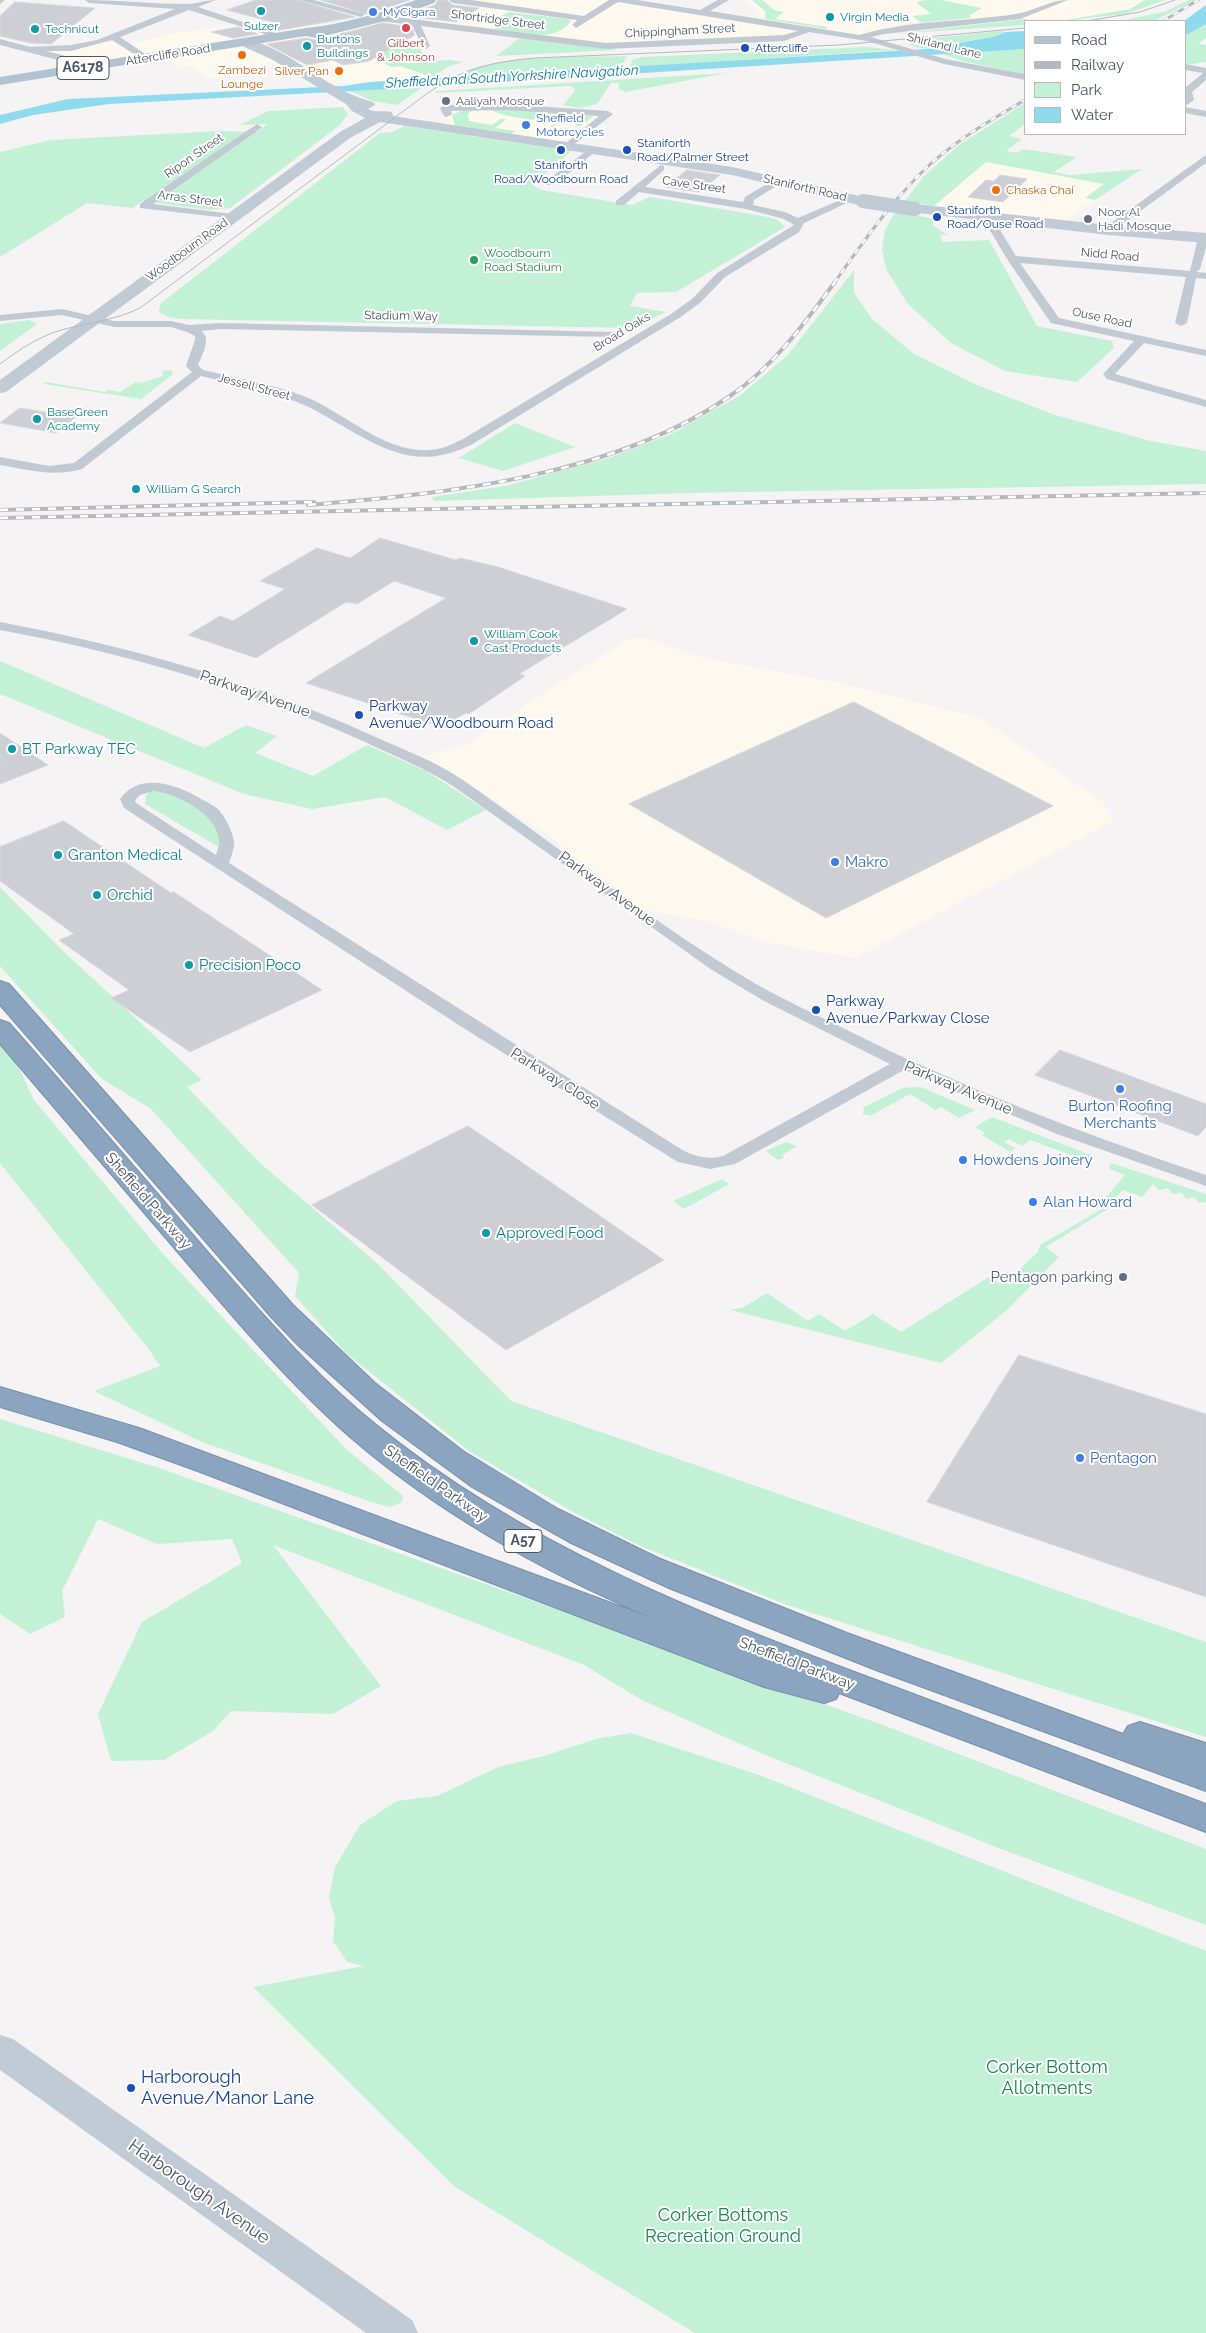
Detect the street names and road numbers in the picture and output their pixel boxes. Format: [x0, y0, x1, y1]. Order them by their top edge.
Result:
street label: Shortridge Street [450, 7, 546, 33]
street label: Chippingham Street [624, 21, 736, 41]
street label: Shirland Lane [905, 30, 983, 62]
street label: Attercliffe Road [125, 41, 211, 69]
road number: A6178 [57, 56, 109, 80]
street label: Ripon Street [162, 131, 226, 181]
street label: Staniforth Road [762, 171, 848, 205]
street label: Cave Street [661, 173, 727, 197]
street label: Arras Street [157, 188, 223, 210]
street label: Woodbourn Road [143, 215, 231, 285]
street label: Nidd Road [1080, 245, 1140, 265]
street label: Ouse Road [1071, 305, 1133, 331]
street label: Stadium Way [364, 308, 438, 324]
street label: Broad Oaks [591, 309, 653, 355]
street label: Jessell Street [216, 370, 292, 404]
street label: Parkway Avenue [198, 667, 312, 721]
street label: Parkway Avenue [555, 848, 659, 930]
street label: Parkway Close [507, 1044, 603, 1114]
street label: Parkway Avenue [901, 1057, 1015, 1119]
street label: Sheffield Parkway [101, 1149, 195, 1253]
street label: Sheffield Parkway [381, 1442, 491, 1526]
road number: A57 [504, 1530, 542, 1552]
street label: Sheffield Parkway [737, 1634, 857, 1694]
street label: Harborough Avenue [124, 2135, 274, 2249]

